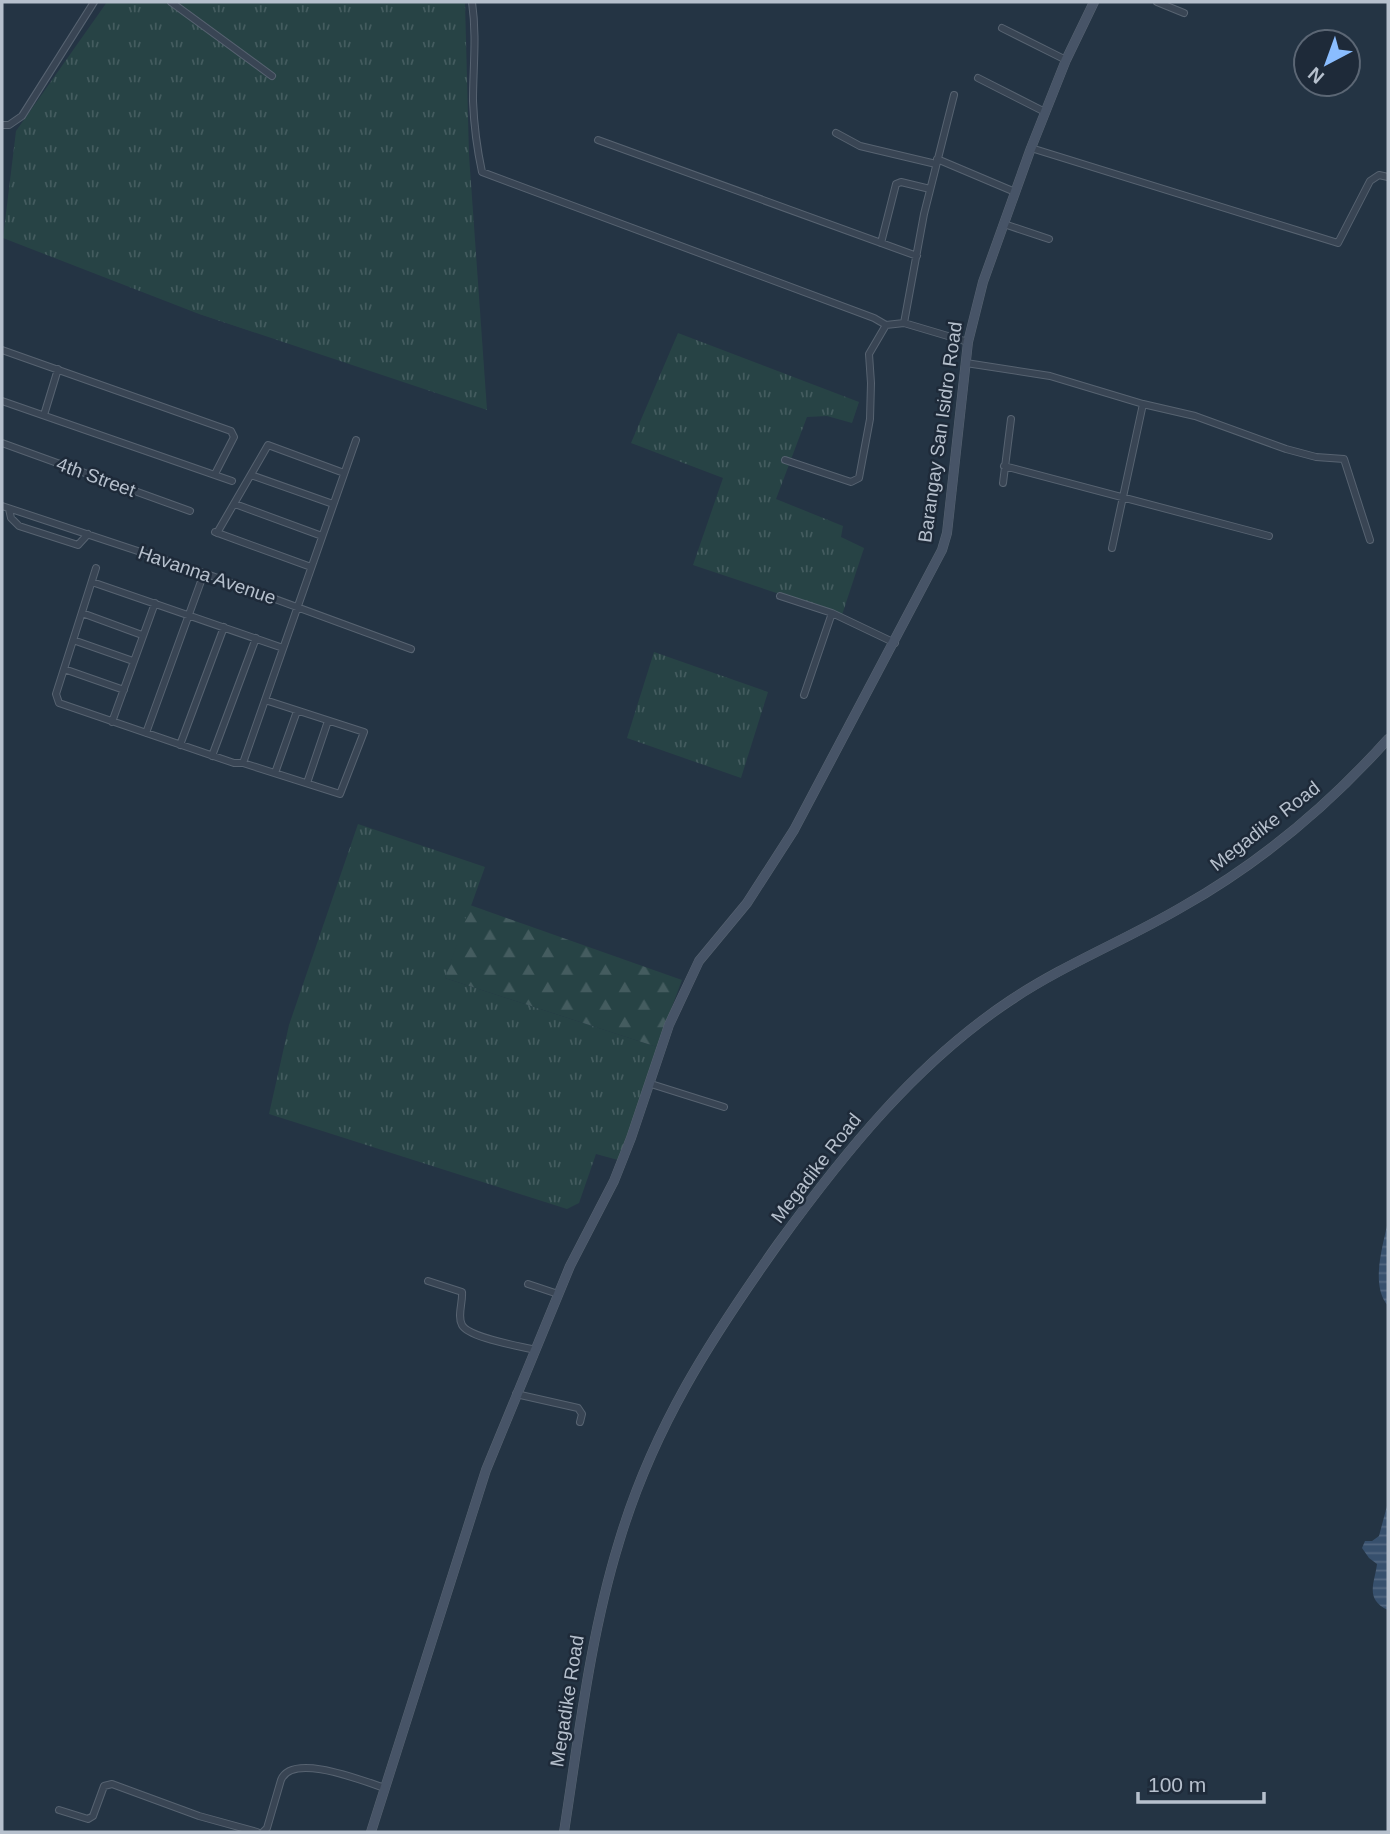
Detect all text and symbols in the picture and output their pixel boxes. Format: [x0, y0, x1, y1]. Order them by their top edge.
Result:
north arrow [1292, 28, 1362, 98]
text: N [1304, 63, 1328, 88]
street label: Barangay San Isidro Road [914, 320, 966, 544]
street label: 4th Street [54, 453, 139, 501]
street label: Havanna Avenue [135, 542, 279, 608]
street label: Megadike Road [1206, 777, 1324, 875]
street label: Megadike Road [767, 1109, 865, 1227]
street label: Megadike Road [546, 1634, 588, 1768]
scale bar [1138, 1760, 1264, 1804]
text: 100 m [1148, 1773, 1206, 1796]

